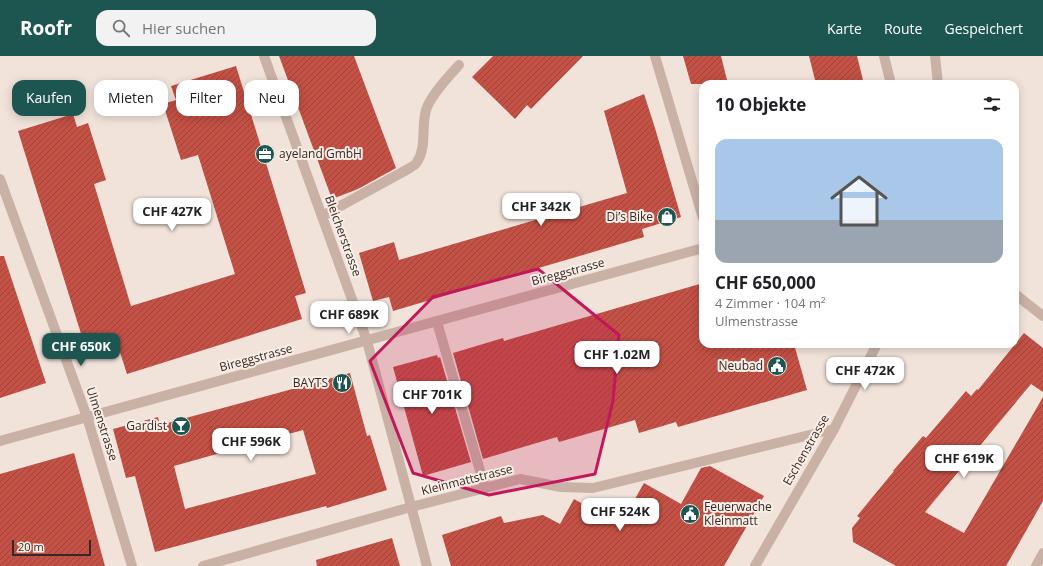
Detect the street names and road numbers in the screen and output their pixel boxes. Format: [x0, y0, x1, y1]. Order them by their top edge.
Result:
street label: Bleicherstrasse [321, 193, 366, 279]
street label: Bireggstrasse [529, 254, 607, 289]
street label: Bireggstrasse [217, 340, 295, 375]
street label: Ulmenstrasse [83, 385, 122, 463]
street label: Eschenstrasse [778, 411, 833, 488]
street label: Kleinmattstrasse [419, 460, 515, 499]

